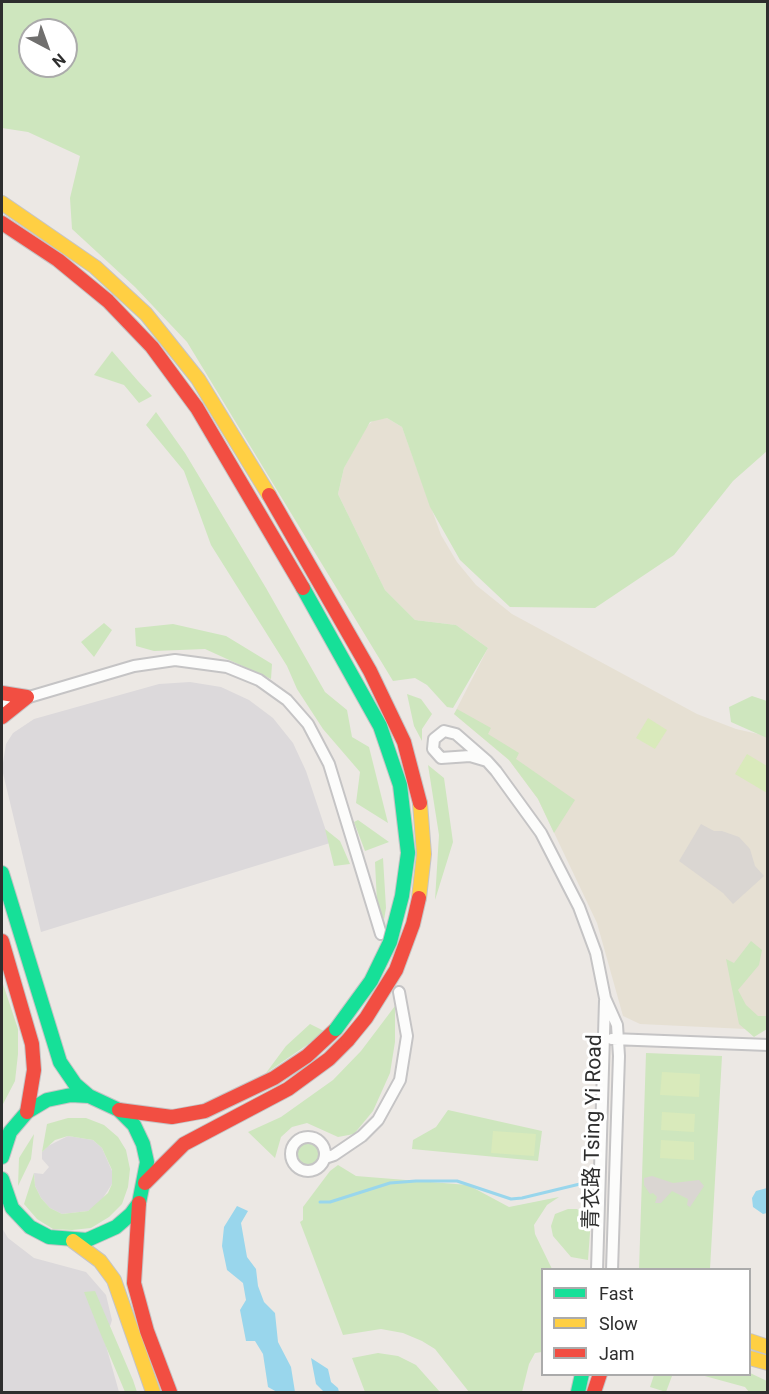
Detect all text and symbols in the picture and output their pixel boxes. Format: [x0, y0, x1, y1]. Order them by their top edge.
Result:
north arrow [18, 18, 78, 78]
text: N [48, 50, 69, 71]
street label: 青衣路 Tsing Yi Road [580, 1034, 608, 1230]
legend [541, 1268, 751, 1376]
text: Fast [599, 1283, 634, 1304]
text: Slow [599, 1313, 638, 1334]
text: Jam [599, 1343, 635, 1364]

